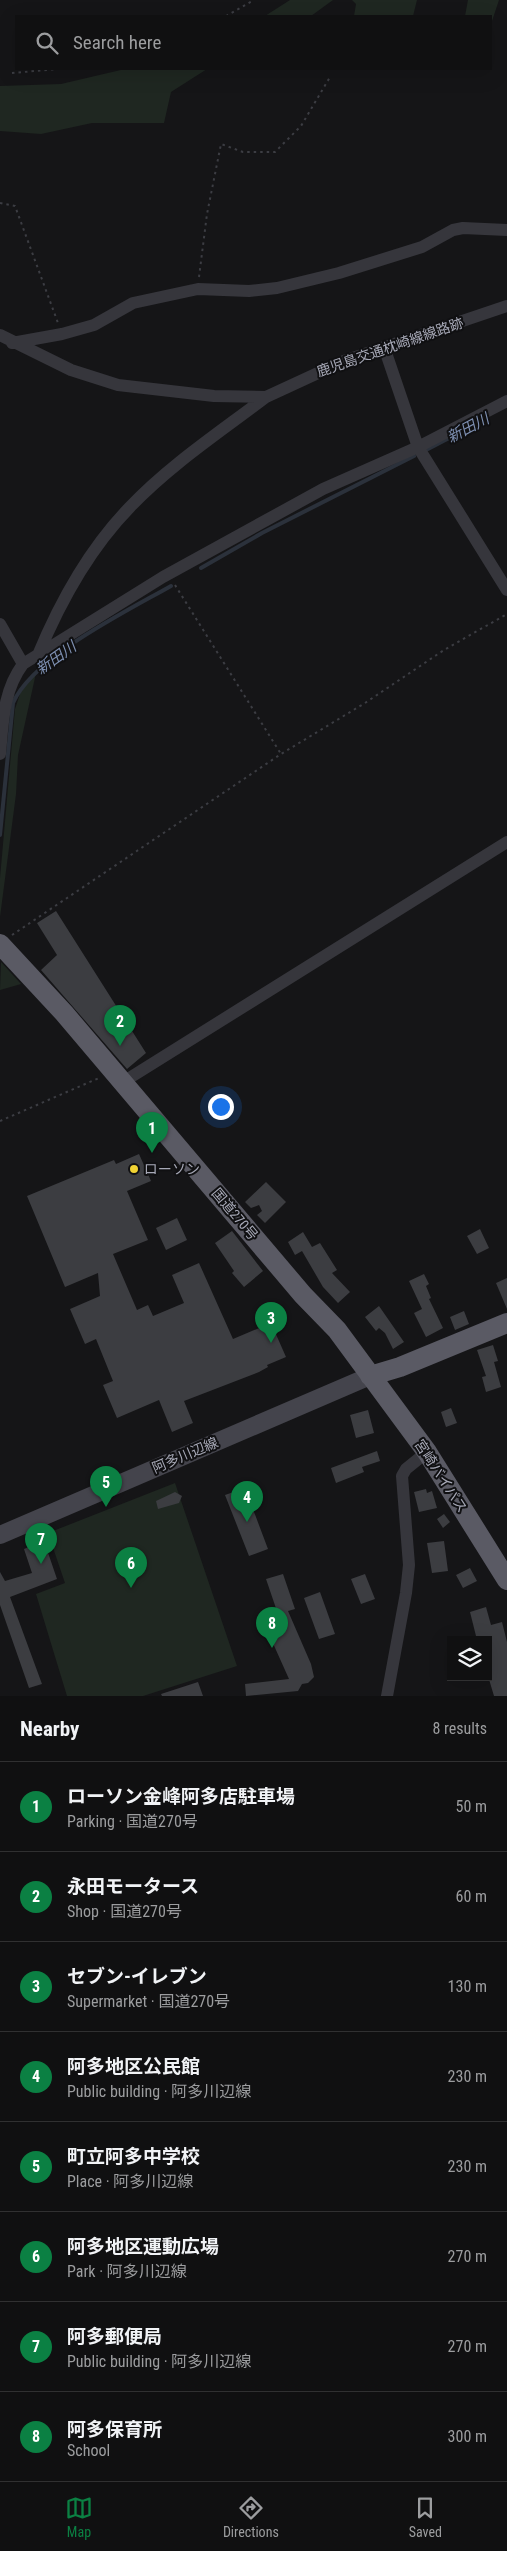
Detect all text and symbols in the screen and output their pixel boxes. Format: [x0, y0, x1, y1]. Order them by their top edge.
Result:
search box [15, 15, 492, 70]
icon: search [33, 29, 61, 57]
text: Search here [73, 31, 161, 54]
street label: 鹿児島交通枕崎線線路跡 [315, 314, 465, 380]
water label: 新田川 [444, 409, 494, 447]
water label: 新田川 [32, 637, 81, 678]
pin: 2 [104, 1005, 136, 1046]
your location [208, 1094, 234, 1120]
pin: 1 [136, 1112, 168, 1153]
place label: ローソン [144, 1161, 200, 1177]
marker: ローソン [128, 1163, 140, 1175]
street label: 国道270号 [209, 1185, 261, 1243]
pin: 3 [255, 1302, 287, 1343]
street label: 阿多川辺線 [150, 1434, 220, 1476]
street label: 宮崎バイパス [411, 1437, 471, 1515]
pin: 5 [90, 1466, 122, 1507]
pin: 4 [231, 1481, 263, 1522]
pin: 7 [25, 1523, 57, 1564]
pin: 6 [115, 1547, 147, 1588]
pin: 8 [256, 1607, 288, 1648]
map controls [447, 1636, 492, 1681]
button: layers [447, 1636, 492, 1681]
text: Nearby [20, 1717, 79, 1741]
text: 8 results [432, 1719, 487, 1738]
text: ローソン金峰阿多店駐車場 [67, 1785, 295, 1808]
text: 1 [32, 1797, 40, 1816]
text: 50 m [455, 1797, 487, 1816]
text: Parking · 国道270号 [67, 1812, 198, 1831]
text: 永田モータース [67, 1875, 199, 1898]
text: 2 [32, 1887, 40, 1906]
text: 60 m [455, 1887, 487, 1906]
text: Shop · 国道270号 [67, 1902, 182, 1921]
text: セブン-イレブン [67, 1965, 207, 1988]
text: 3 [32, 1977, 40, 1996]
text: 130 m [448, 1977, 487, 1996]
text: Supermarket · 国道270号 [67, 1992, 230, 2011]
text: 阿多地区公民館 [67, 2055, 200, 2078]
text: 4 [32, 2067, 40, 2086]
text: 230 m [448, 2067, 487, 2086]
text: Public building · 阿多川辺線 [67, 2082, 251, 2101]
text: 町立阿多中学校 [67, 2145, 200, 2168]
text: 5 [32, 2157, 40, 2176]
text: 230 m [448, 2157, 487, 2176]
text: Place · 阿多川辺線 [67, 2172, 193, 2191]
text: 阿多地区運動広場 [67, 2235, 219, 2258]
text: 6 [32, 2247, 40, 2266]
text: 270 m [448, 2247, 487, 2266]
text: Park · 阿多川辺線 [67, 2262, 187, 2281]
text: 阿多郵便局 [67, 2325, 162, 2348]
text: 7 [32, 2337, 40, 2356]
text: 270 m [448, 2337, 487, 2356]
text: Public building · 阿多川辺線 [67, 2352, 251, 2371]
text: 阿多保育所 [67, 2418, 162, 2441]
text: 8 [32, 2427, 40, 2446]
text: 300 m [448, 2427, 487, 2446]
text: School [67, 2441, 110, 2460]
tab: Map [65, 2494, 93, 2540]
tab: Directions [223, 2494, 279, 2540]
tab: Saved [409, 2494, 442, 2540]

